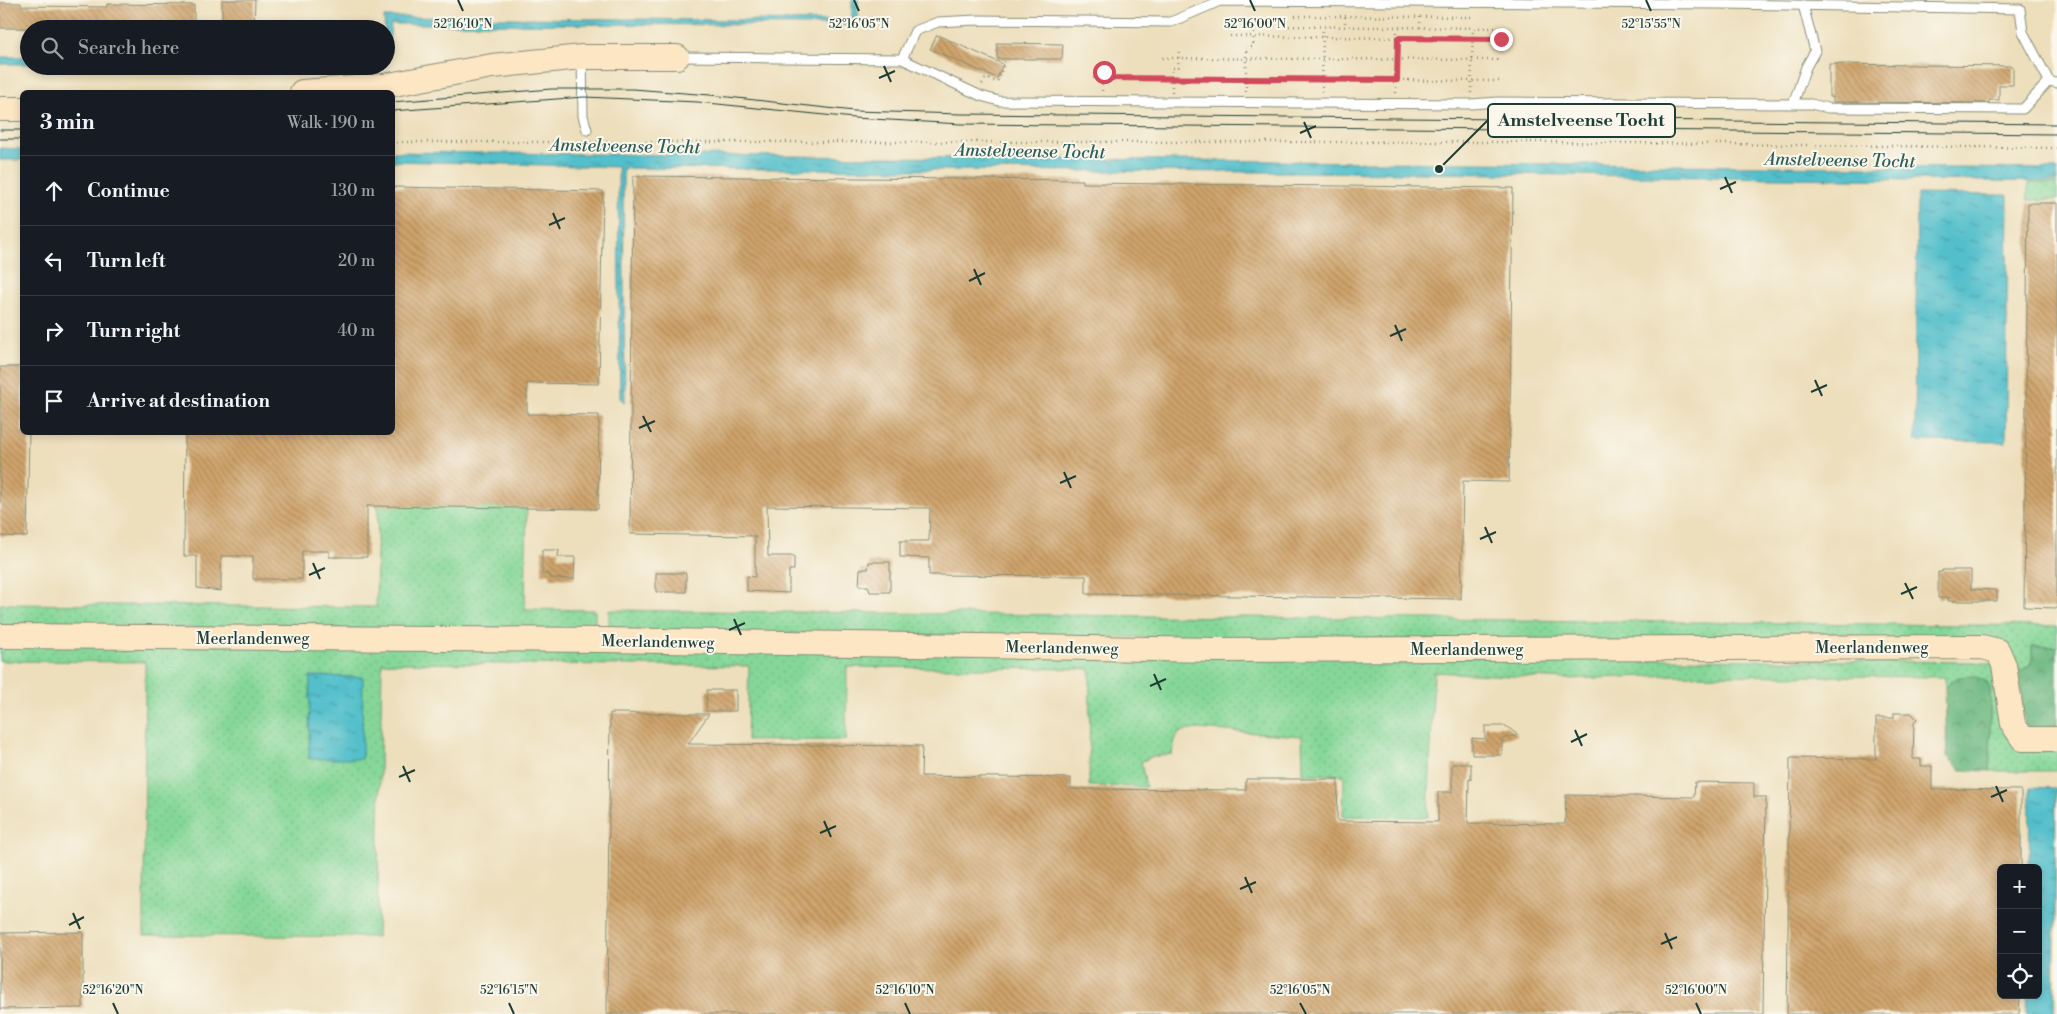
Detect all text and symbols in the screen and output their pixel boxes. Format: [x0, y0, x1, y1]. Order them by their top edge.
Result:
text: 52°16'10"N [434, 17, 493, 32]
text: 52°16'05"N [829, 17, 889, 32]
text: 52°16'00"N [1224, 17, 1286, 32]
text: 52°15'55"N [1621, 17, 1681, 32]
search box [20, 20, 395, 75]
route end [1490, 28, 1513, 51]
icon: search [38, 34, 66, 62]
text: Search here [78, 36, 179, 60]
route start [1093, 61, 1116, 84]
callout: Amstelveense Tocht [1488, 104, 1675, 137]
text: Amstelveense Tocht [1496, 109, 1665, 132]
text: 3 min [40, 110, 95, 136]
text: Walk · 190 m [287, 113, 375, 133]
water label: Amstelveense Tocht [548, 134, 702, 159]
water label: Amstelveense Tocht [953, 139, 1107, 164]
water label: Amstelveense Tocht [1763, 148, 1917, 173]
icon: ahead [40, 177, 68, 205]
text: Continue [87, 179, 170, 203]
text: 130 m [331, 181, 375, 201]
icon: left [40, 247, 68, 275]
text: Turn left [87, 249, 166, 273]
text: 20 m [338, 251, 375, 271]
icon: right [40, 317, 68, 345]
text: Turn right [87, 319, 180, 343]
text: 40 m [338, 321, 375, 341]
icon: arrive [40, 387, 68, 415]
text: Arrive at destination [87, 389, 270, 413]
street label: Meerlandenweg [196, 629, 310, 649]
street label: Meerlandenweg [601, 631, 716, 653]
street label: Meerlandenweg [1005, 637, 1120, 659]
street label: Meerlandenweg [1815, 638, 1929, 658]
street label: Meerlandenweg [1410, 640, 1524, 660]
map controls [1997, 864, 2042, 999]
button: + [1997, 864, 2042, 909]
button: − [1997, 909, 2042, 954]
button: locate [1997, 954, 2042, 999]
text: 52°16'20"N [83, 983, 144, 998]
text: 52°16'15"N [480, 983, 538, 998]
text: 52°16'10"N [876, 983, 935, 998]
text: 52°16'05"N [1270, 983, 1330, 998]
text: 52°16'00"N [1665, 983, 1727, 998]

